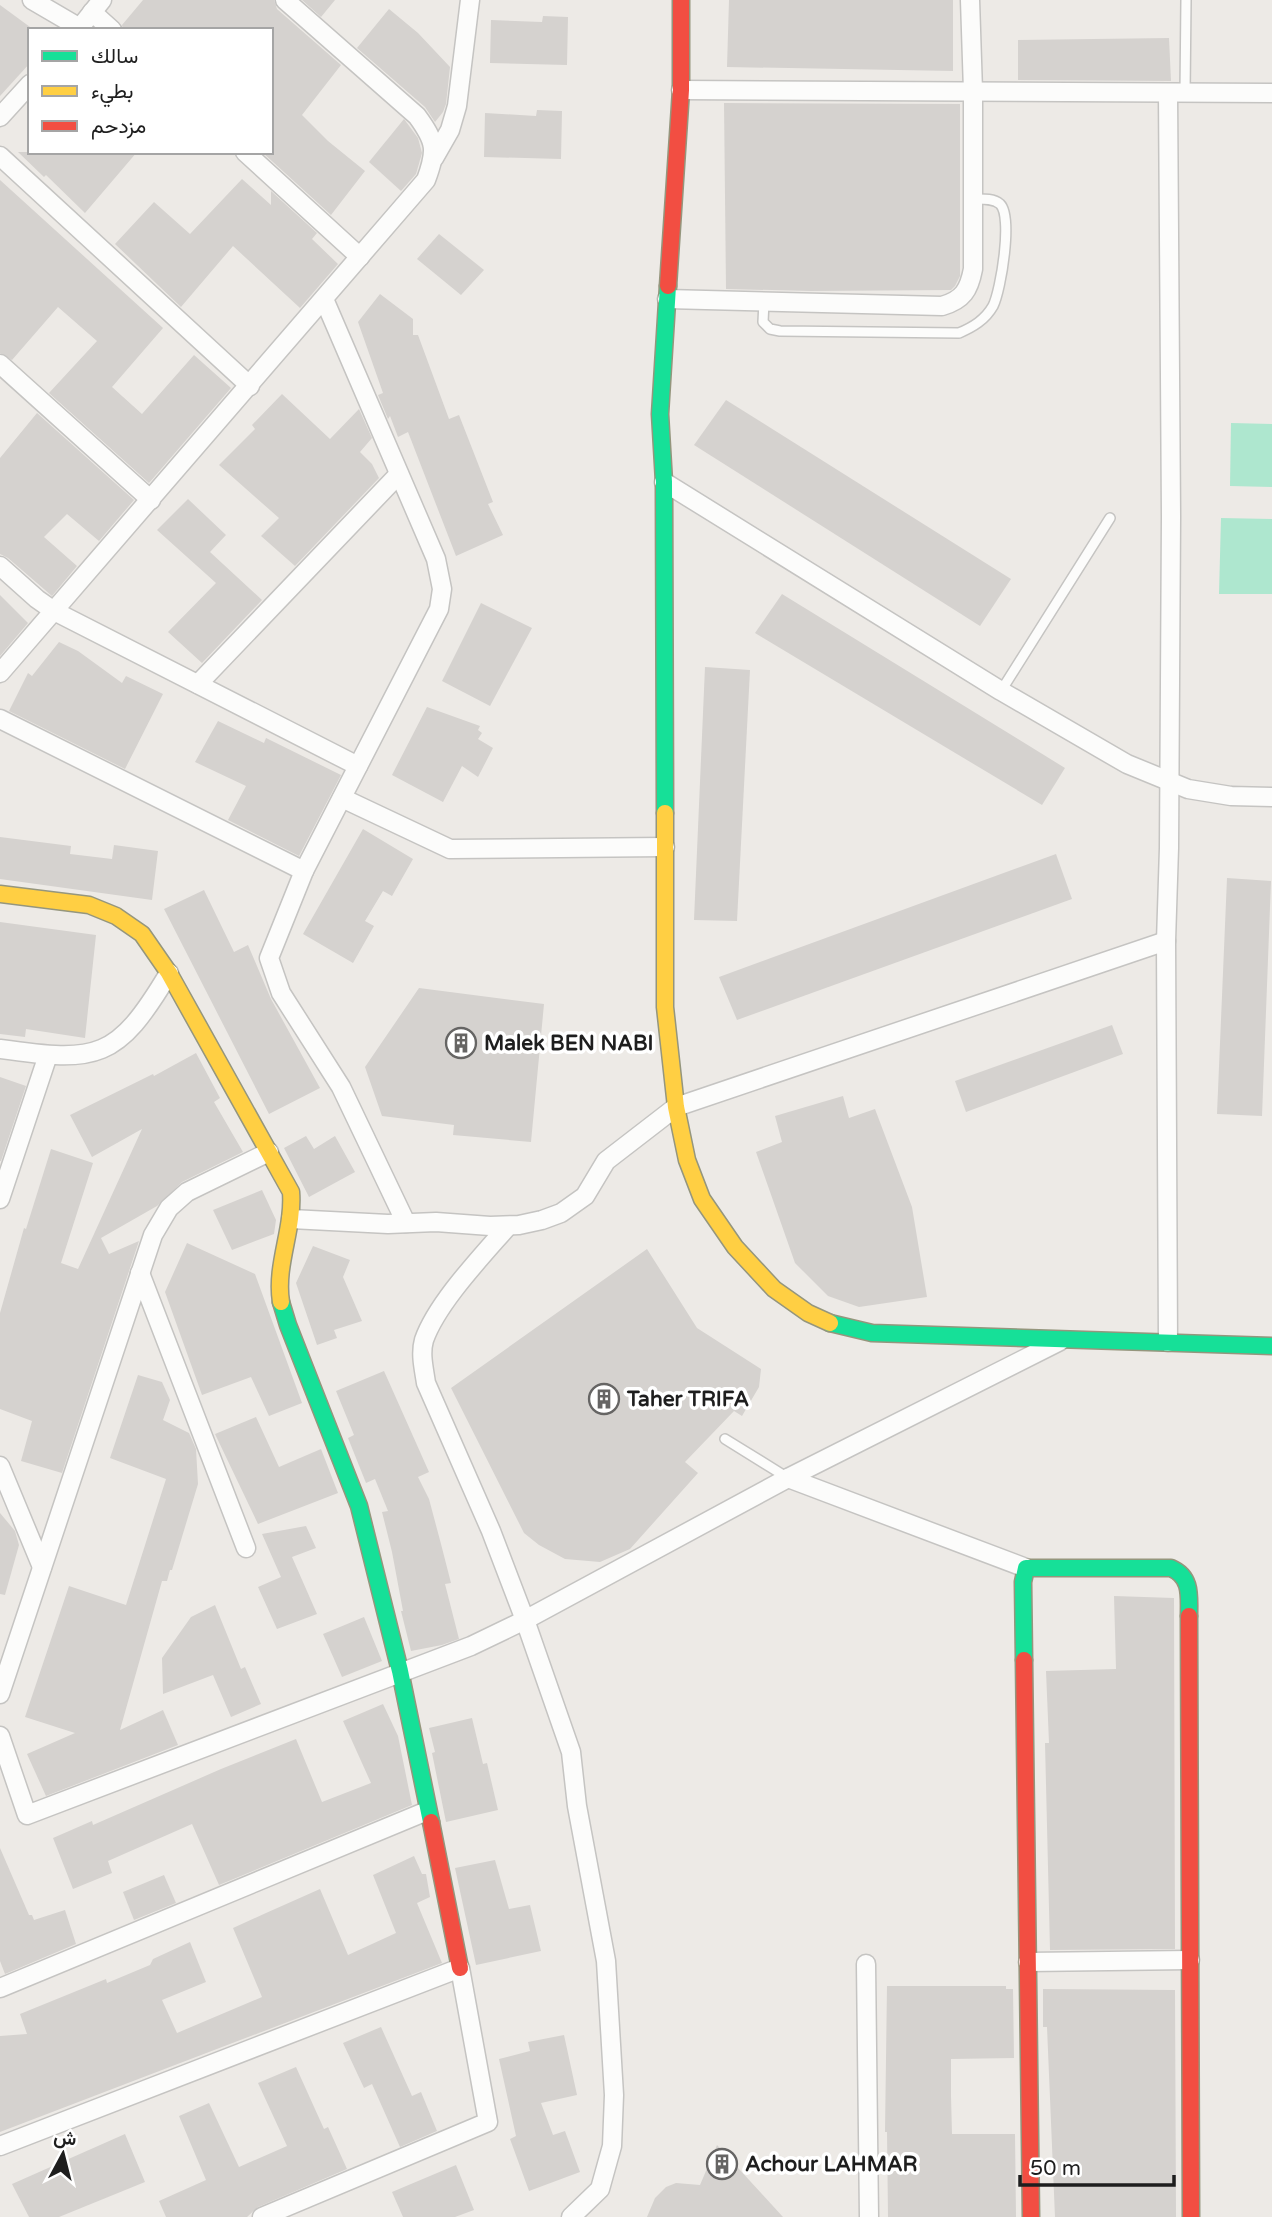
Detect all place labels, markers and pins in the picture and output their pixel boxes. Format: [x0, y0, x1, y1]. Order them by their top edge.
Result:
building icon: Malek BEN NABI [444, 1026, 478, 1060]
place label: Malek BEN NABI [484, 1031, 653, 1056]
building icon: Taher TRIFA [587, 1382, 621, 1416]
place label: Taher TRIFA [626, 1387, 749, 1412]
building icon: Achour LAHMAR [705, 2147, 739, 2181]
place label: Achour LAHMAR [745, 2152, 918, 2177]

